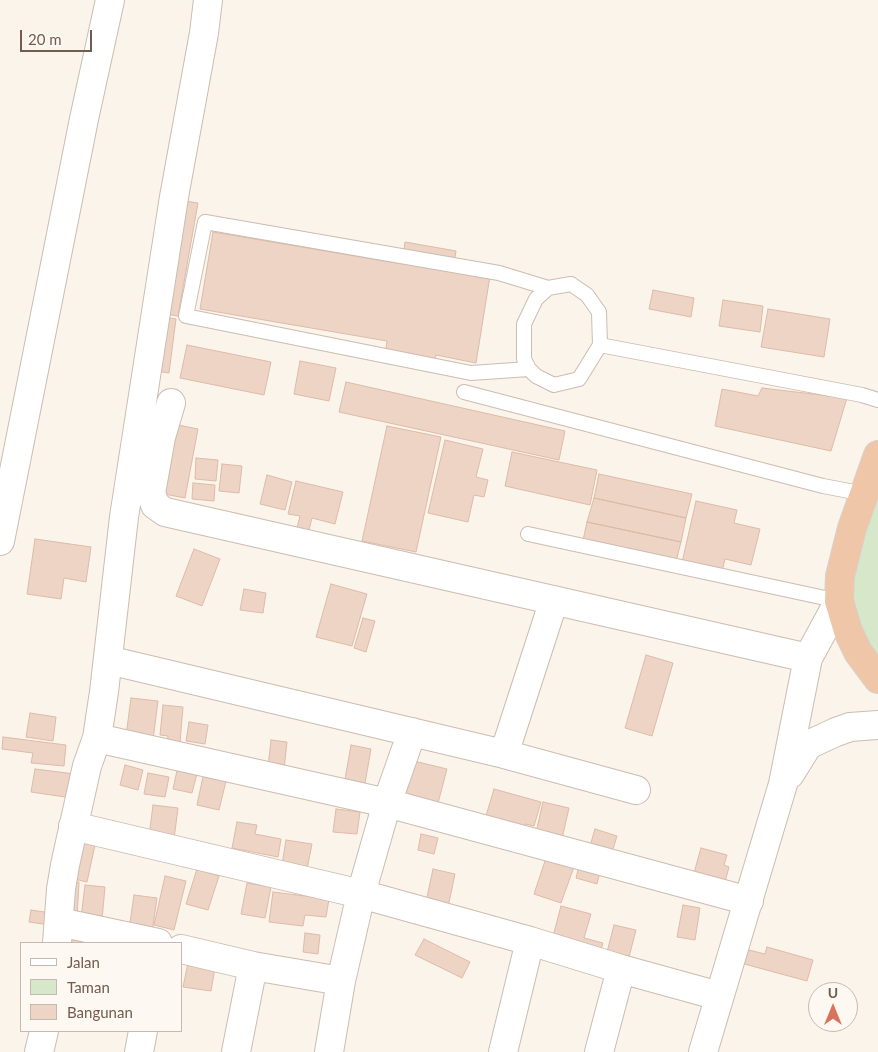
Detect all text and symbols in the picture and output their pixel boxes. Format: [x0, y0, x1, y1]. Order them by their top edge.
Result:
scale bar [22, 20, 95, 52]
text: 20 m [28, 30, 62, 48]
legend [20, 942, 182, 1032]
text: Jalan [67, 953, 100, 971]
text: Taman [67, 978, 110, 996]
north arrow [808, 982, 858, 1032]
text: U [828, 984, 838, 1001]
text: Bangunan [67, 1003, 133, 1021]

